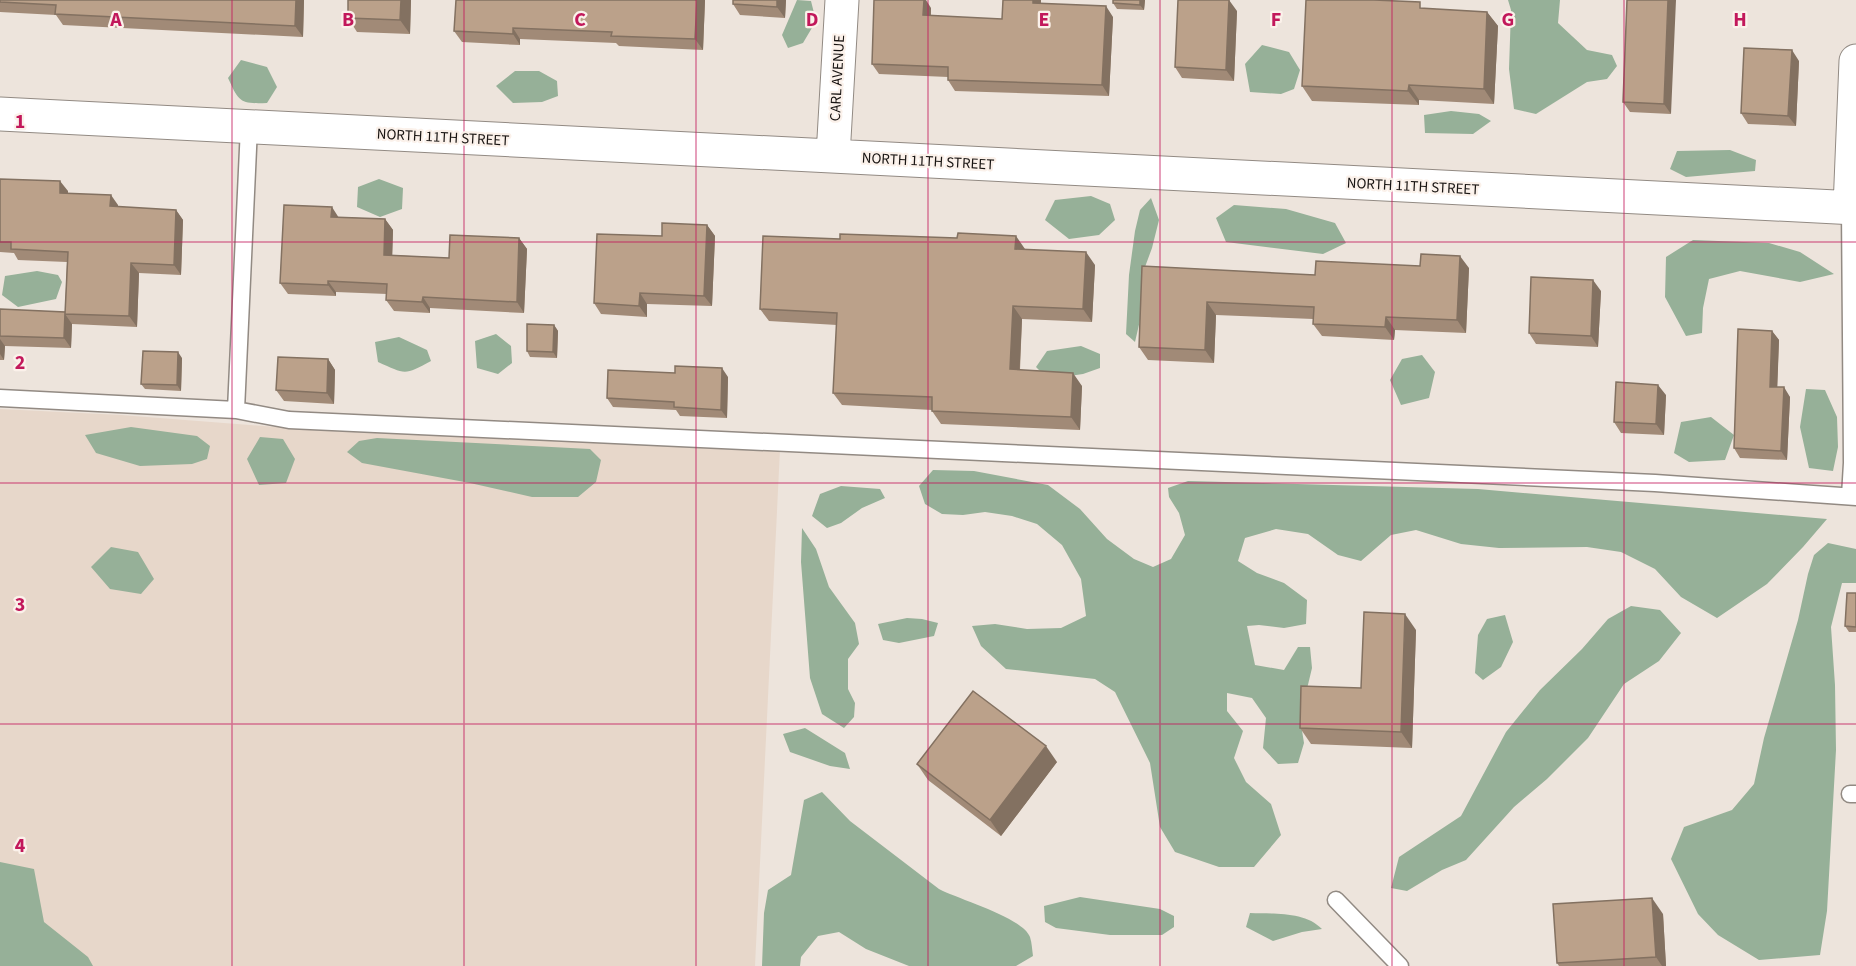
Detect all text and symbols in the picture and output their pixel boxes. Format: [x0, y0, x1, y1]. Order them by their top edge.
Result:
text: A [109, 6, 122, 34]
text: B [342, 6, 354, 34]
text: C [574, 6, 586, 34]
text: D [806, 6, 818, 34]
text: E [1039, 6, 1049, 34]
text: F [1271, 6, 1281, 34]
text: G [1502, 6, 1514, 34]
text: H [1733, 6, 1747, 34]
street label: CARL AVENUE [825, 34, 850, 122]
text: 1 [15, 108, 25, 136]
street label: NORTH 11TH STREET [376, 124, 510, 151]
street label: NORTH 11TH STREET [861, 148, 995, 175]
street label: NORTH 11TH STREET [1346, 173, 1480, 200]
text: 2 [15, 349, 25, 377]
text: 3 [15, 591, 25, 619]
text: 4 [15, 832, 26, 860]

